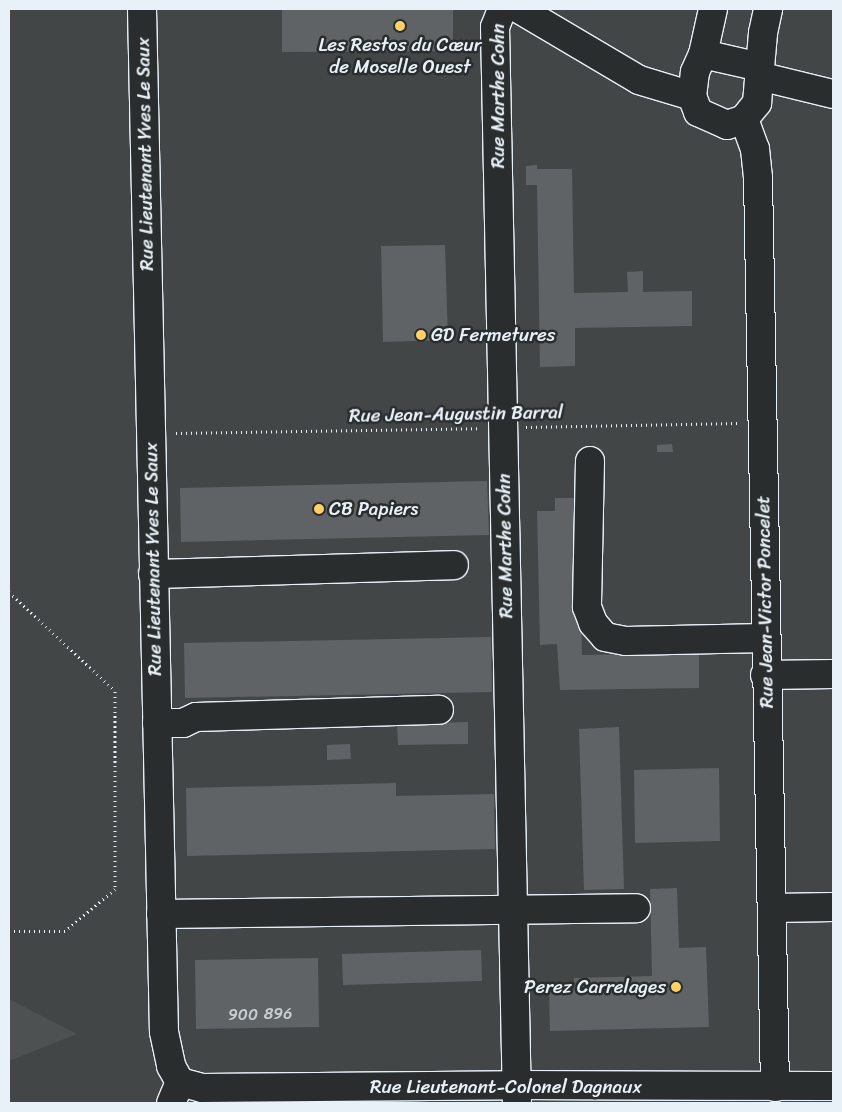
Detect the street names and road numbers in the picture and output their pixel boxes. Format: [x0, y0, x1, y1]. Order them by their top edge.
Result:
street label: Rue Marthe Cohn [487, 24, 509, 168]
street label: Rue Lieutenant Yves Le Saux [132, 35, 158, 273]
street label: Rue Jean-Augustin Barral [348, 401, 564, 427]
street label: Rue Lieutenant Yves Le Saux [140, 440, 166, 678]
street label: Rue Marthe Cohn [492, 474, 518, 618]
street label: Rue Jean-Victor Poncelet [752, 495, 778, 709]
street label: Rue Lieutenant-Colonel Dagnaux [370, 1076, 642, 1098]

